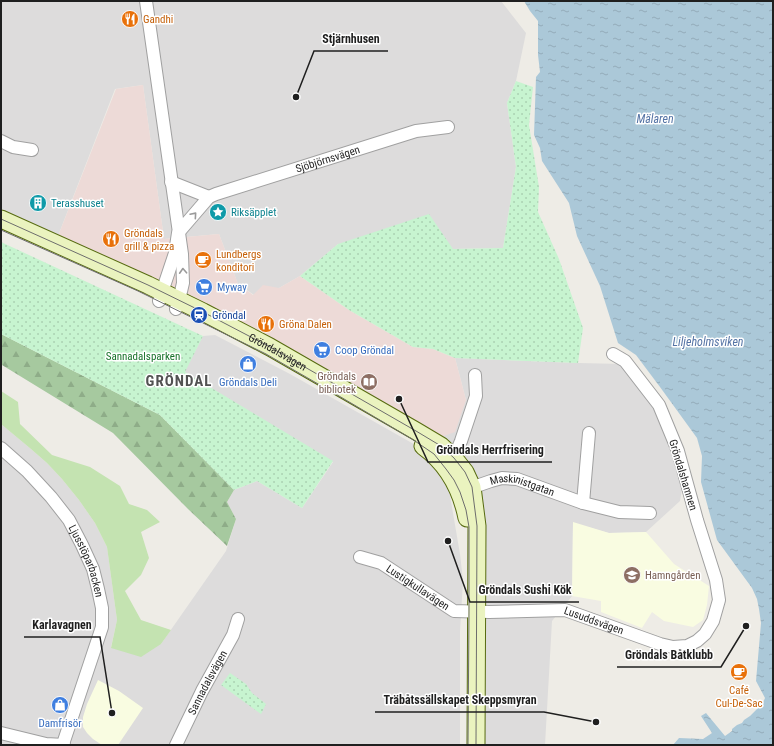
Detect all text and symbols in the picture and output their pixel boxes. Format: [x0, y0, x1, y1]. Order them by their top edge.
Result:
restaurant icon: Gandhi [120, 9, 140, 29]
place label: Gandhi [143, 13, 173, 26]
callout: Stjärnhusen [314, 27, 388, 51]
text: Stjärnhusen [322, 32, 380, 46]
water label: Mälaren [636, 112, 674, 126]
street label: Sjöbjörnsvägen [294, 143, 361, 175]
building icon: Terasshuset [28, 193, 48, 213]
place label: Terasshuset [51, 197, 104, 210]
place icon: Riksäpplet [208, 202, 228, 222]
place label: Riksäpplet [231, 206, 276, 219]
one-way arrow [189, 212, 196, 220]
place label: Gröndals grill & pizza [124, 227, 174, 253]
restaurant icon: Gröndals grill & pizza [101, 229, 121, 249]
place label: Lundbergs konditori [216, 248, 261, 274]
cafe icon: Lundbergs konditori [193, 250, 213, 270]
one-way arrow [178, 268, 187, 274]
supermarket icon: Myway [194, 277, 214, 297]
place label: Myway [217, 281, 247, 294]
station icon: Gröndal [189, 305, 209, 325]
place label: Gröndal [212, 309, 246, 322]
restaurant icon: Gröna Dalen [256, 314, 276, 334]
place label: Gröna Dalen [279, 318, 332, 331]
street label: Gröndalsvägen [246, 330, 309, 373]
water label: Liljeholmsviken [672, 335, 744, 349]
supermarket icon: Coop Gröndal [312, 340, 332, 360]
place label: Coop Gröndal [335, 344, 394, 357]
park label: Sannadalsparken [106, 350, 180, 363]
shop icon: Gröndals Deli [238, 354, 258, 374]
place label: Gröndals bibliotek [317, 370, 356, 396]
district label: GRÖNDAL [146, 372, 212, 390]
library icon: Gröndals bibliotek [359, 372, 379, 392]
place label: Gröndals Deli [219, 376, 277, 389]
callout: Gröndals Herrfrisering [428, 438, 552, 462]
street label: Gröndalshamnen [666, 438, 700, 512]
text: Gröndals Herrfrisering [436, 443, 544, 457]
street label: Maskinistgatan [488, 471, 556, 499]
street label: Ljusstöparbacken [66, 522, 106, 598]
street label: Lustigkullavägen [384, 562, 452, 613]
school or university icon: Hamngården [622, 565, 642, 585]
place label: Hamngården [645, 569, 701, 582]
callout: Gröndals Sushi Kök [470, 578, 579, 602]
text: Gröndals Sushi Kök [478, 583, 572, 597]
street label: Lusuddsvägen [562, 604, 626, 637]
callout: Karlavagnen [24, 613, 100, 637]
text: Karlavagnen [32, 618, 92, 632]
callout: Gröndals Båtklubb [617, 643, 721, 667]
street label: Sannadalsvägen [185, 648, 230, 717]
text: Gröndals Båtklubb [625, 648, 713, 662]
cafe icon: Café Cul-De-Sac [729, 662, 749, 682]
place label: Café Cul-De-Sac [715, 684, 763, 710]
callout: Träbåtssällskapet Skeppsmyran [375, 688, 544, 712]
text: Träbåtssällskapet Skeppsmyran [383, 693, 537, 707]
shop icon: Damfrisör [50, 695, 70, 715]
place label: Damfrisör [38, 717, 82, 730]

